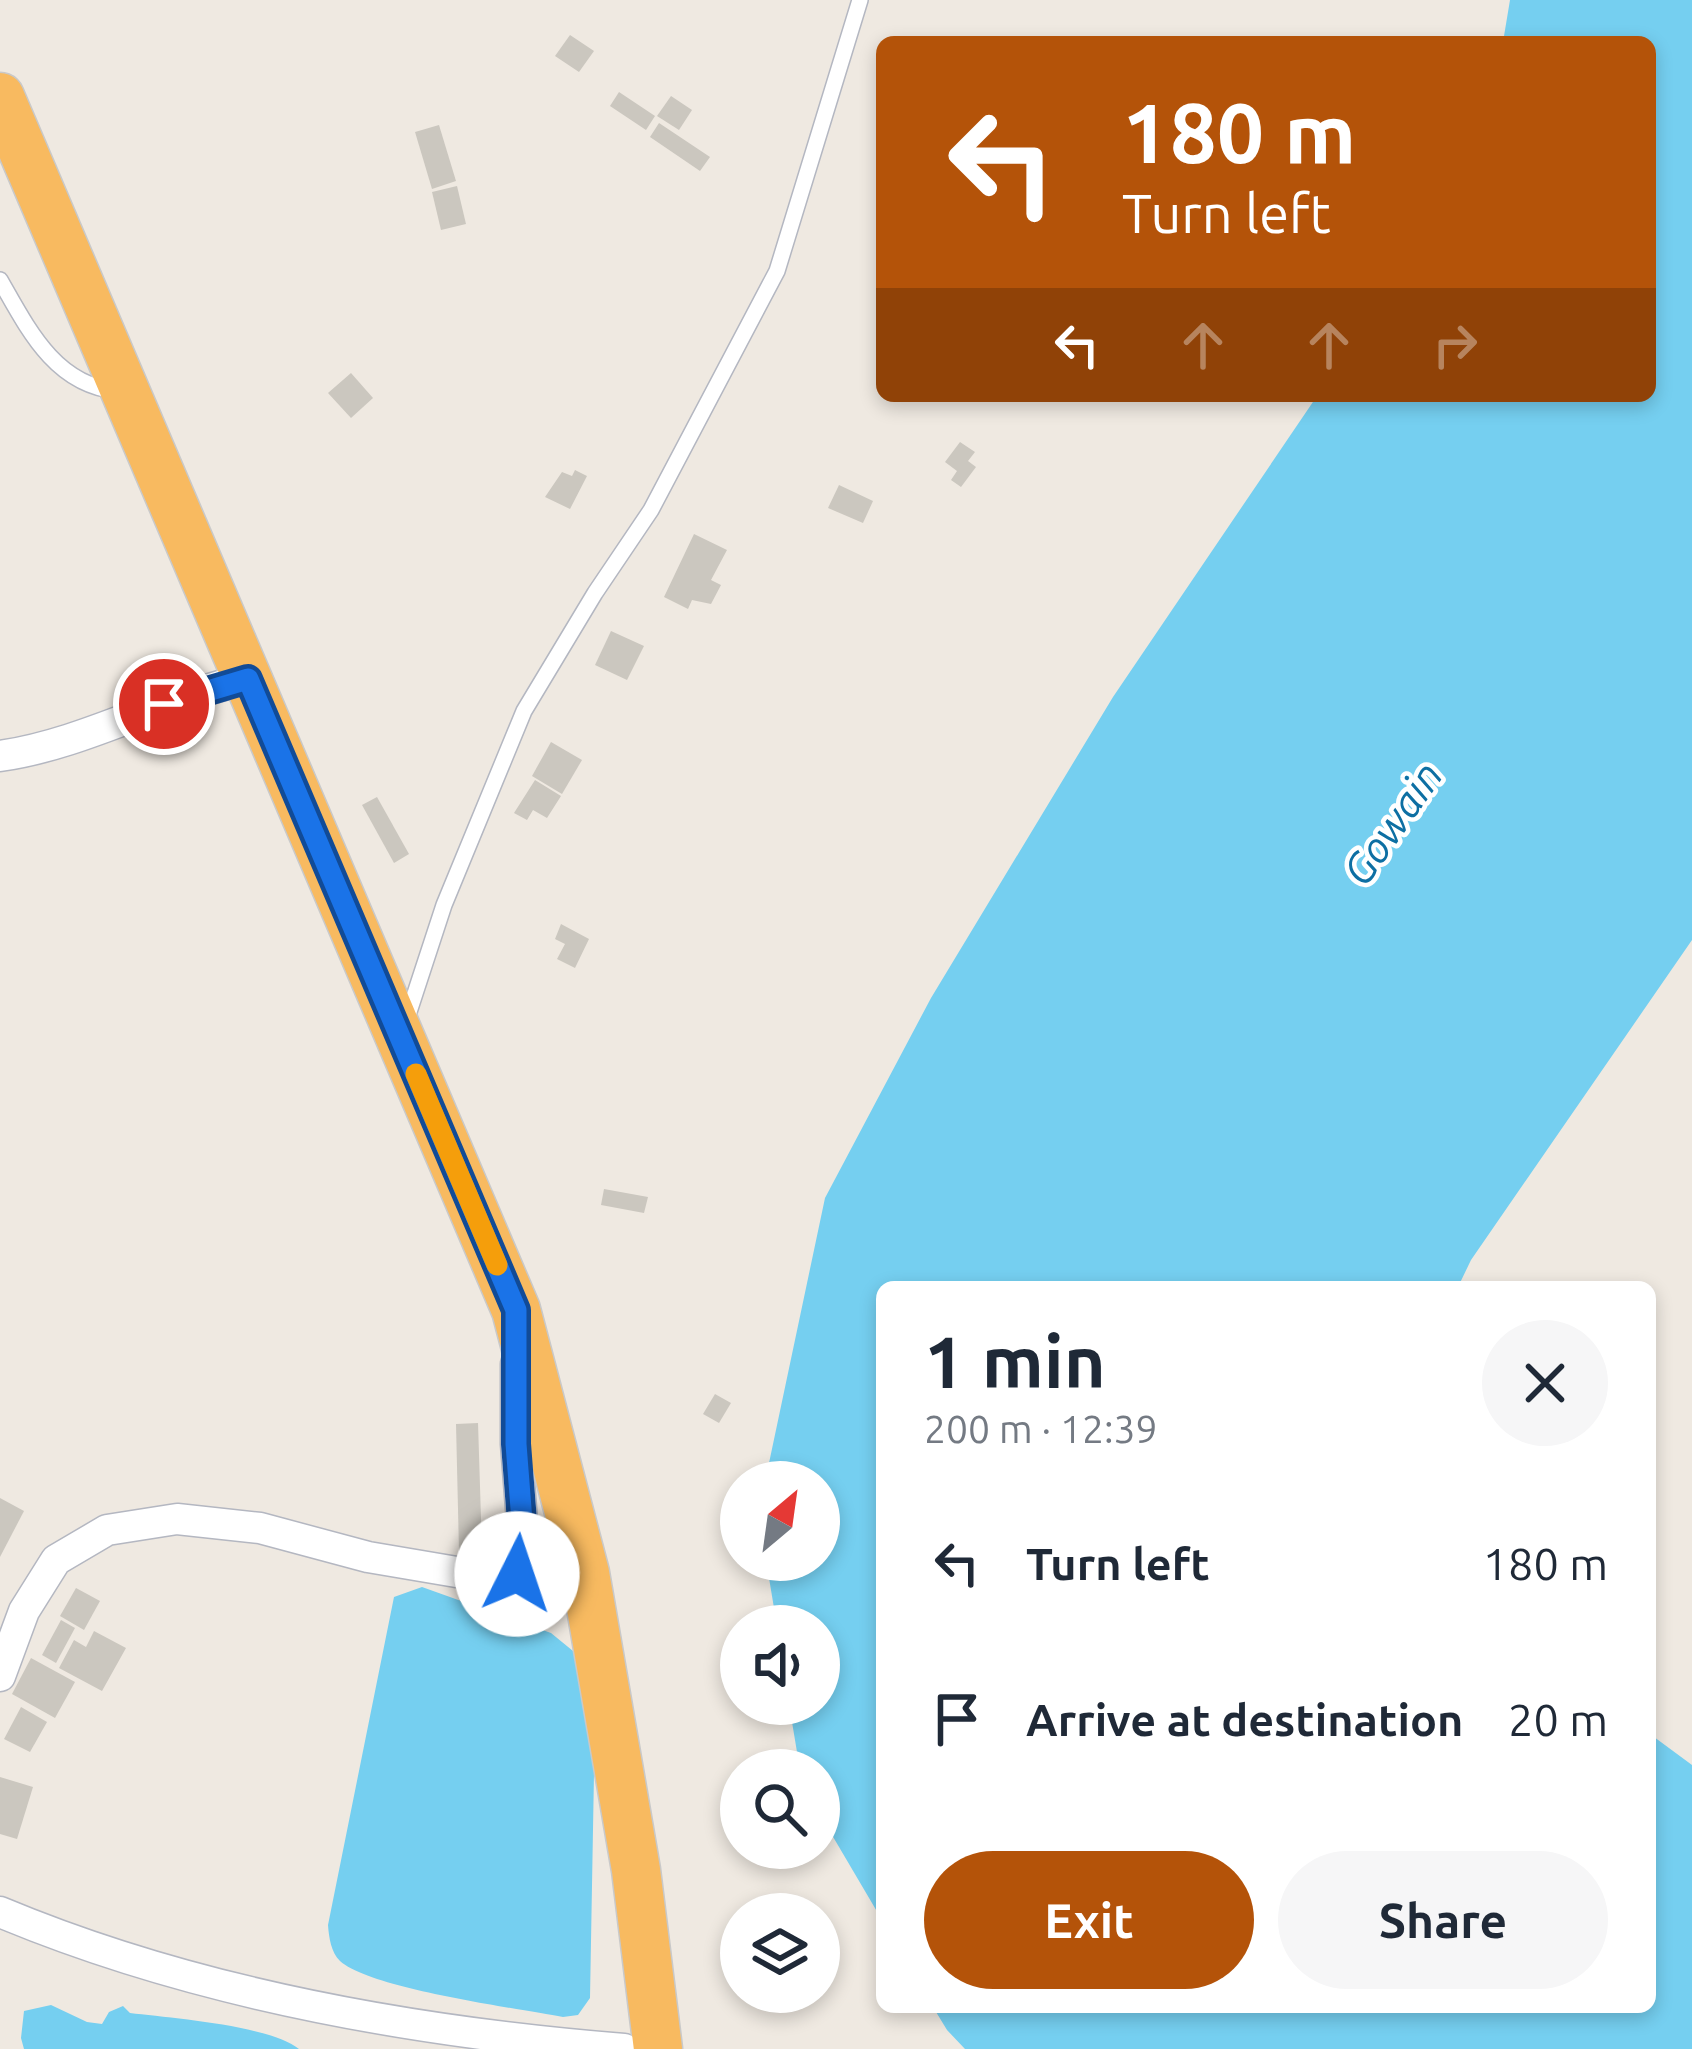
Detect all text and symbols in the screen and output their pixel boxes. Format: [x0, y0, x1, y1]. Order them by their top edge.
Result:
icon: left [924, 84, 1080, 240]
text: 180 m [1122, 85, 1356, 179]
text: Turn left [1122, 183, 1331, 243]
icon: left [1044, 312, 1110, 378]
icon: ahead [1170, 312, 1236, 378]
icon: ahead [1296, 312, 1362, 378]
icon: right [1422, 312, 1488, 378]
pin [113, 653, 215, 755]
icon: arrive [131, 671, 197, 737]
water label: Gowain [1333, 752, 1451, 894]
button: close [1482, 1320, 1608, 1446]
text: 1 min [924, 1321, 1106, 1402]
text: 200 m · 12:39 [924, 1407, 1158, 1450]
north arrow [720, 1461, 840, 1581]
map controls [720, 1461, 840, 2013]
position arrow [454, 1511, 580, 1637]
icon: left [924, 1530, 990, 1596]
text: Turn left [1026, 1538, 1210, 1589]
text: 180 m [1483, 1538, 1608, 1589]
button: sound [720, 1605, 840, 1725]
icon: arrive [924, 1686, 990, 1752]
text: Arrive at destination [1026, 1694, 1463, 1745]
text: 20 m [1508, 1694, 1608, 1745]
button: search [720, 1749, 840, 1869]
button: Exit [924, 1851, 1254, 1989]
button: Share [1278, 1851, 1608, 1989]
button: layers [720, 1893, 840, 2013]

